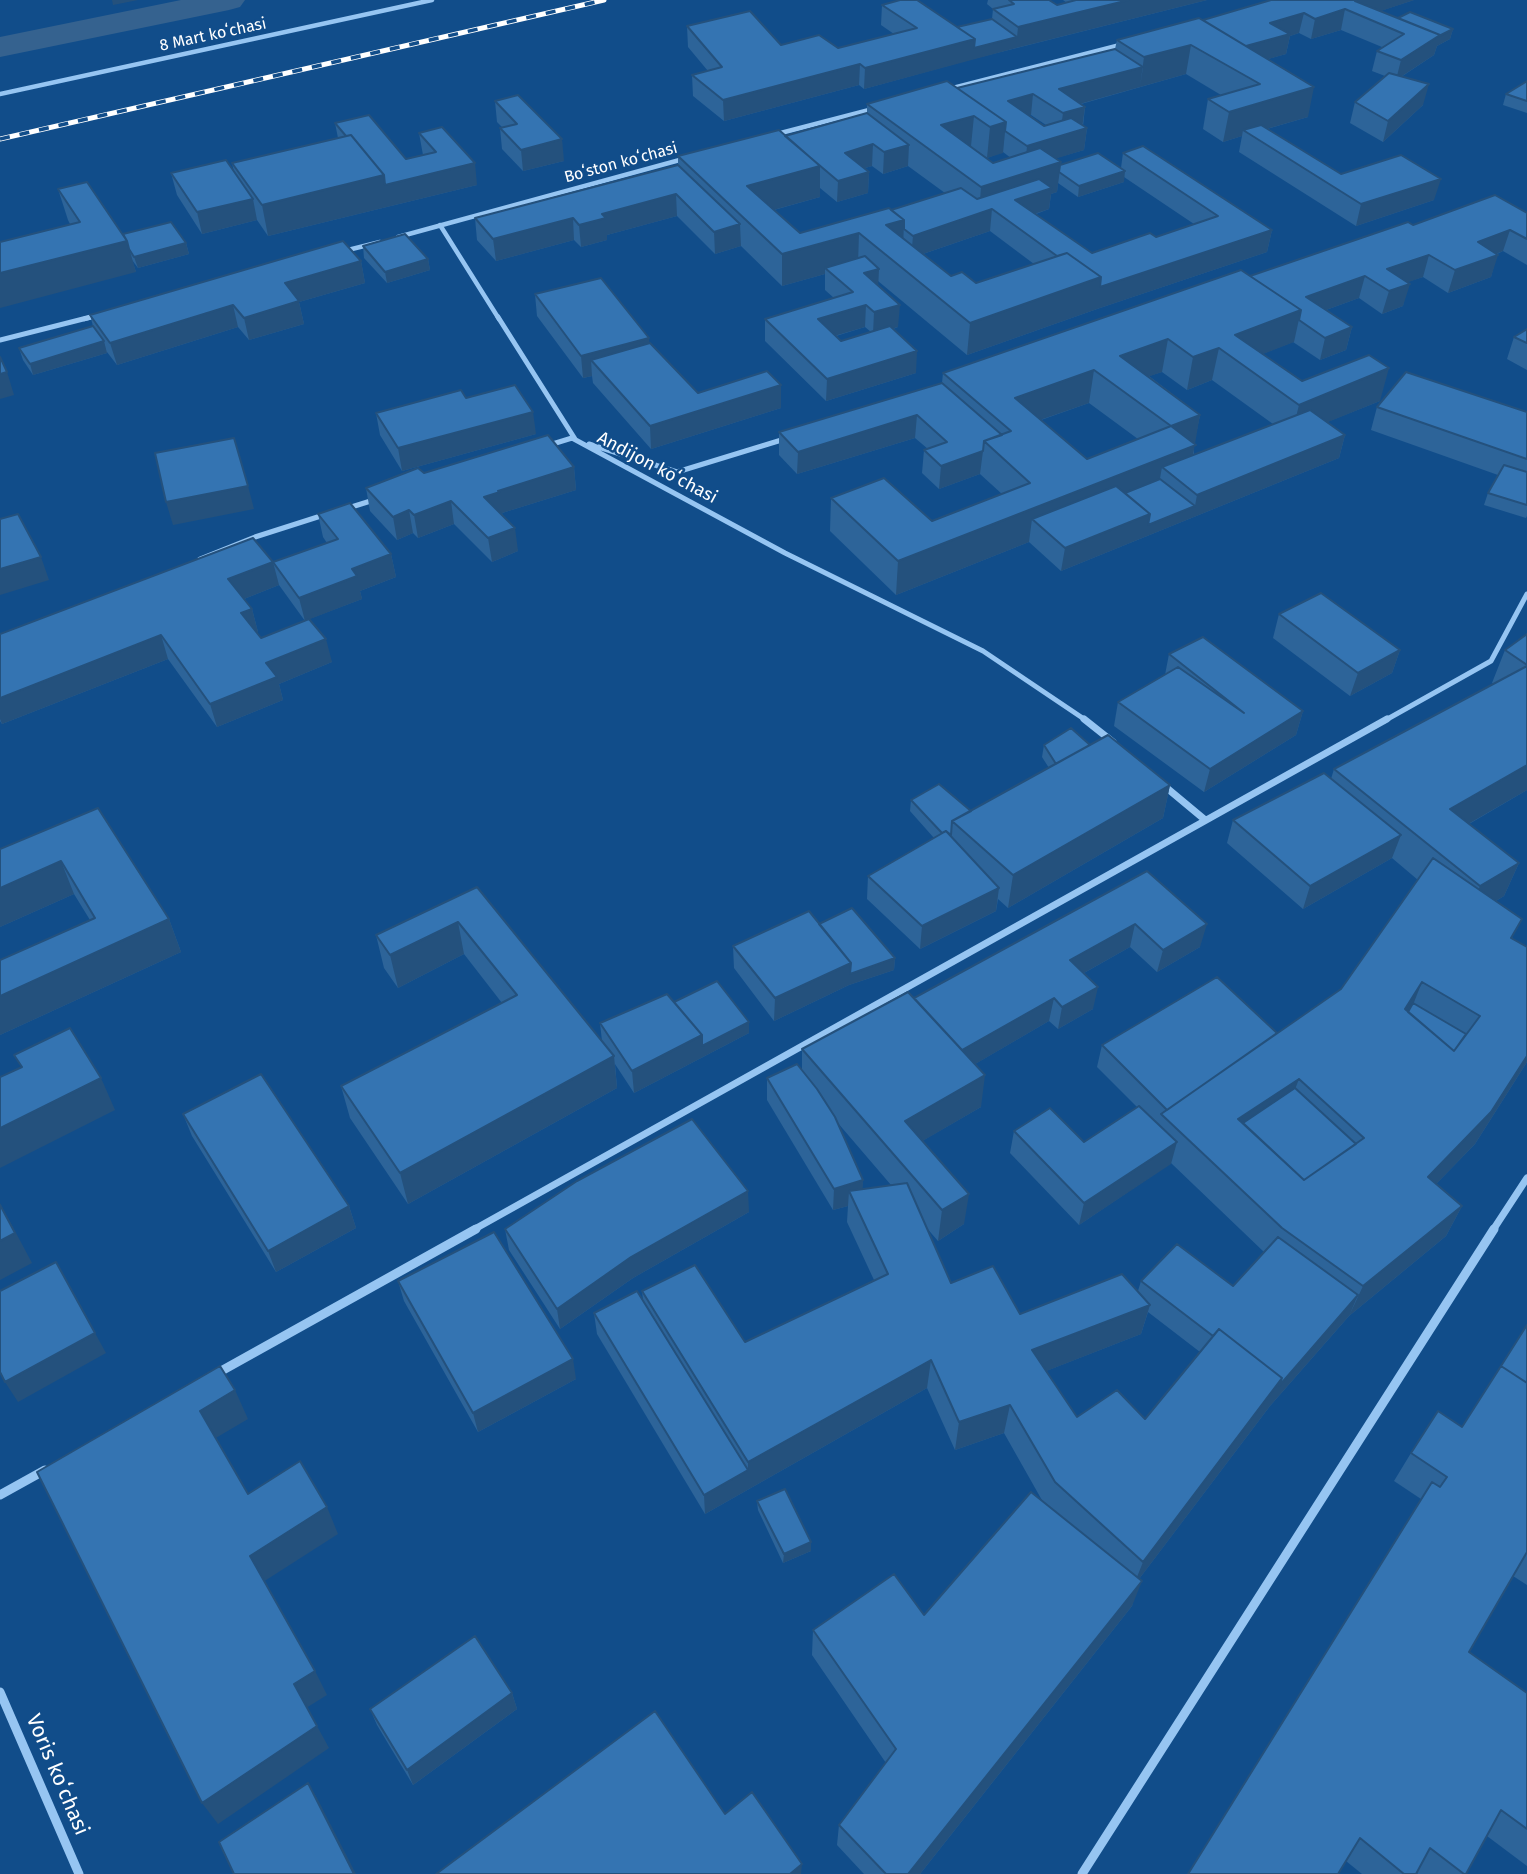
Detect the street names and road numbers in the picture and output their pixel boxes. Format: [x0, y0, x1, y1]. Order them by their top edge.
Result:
street label: 8 Mart koʻchasi [158, 14, 268, 56]
street label: Boʻston koʻchasi [562, 139, 680, 187]
street label: Andijon koʻchasi [593, 427, 721, 509]
street label: Voris koʻchasi [20, 1711, 94, 1839]

